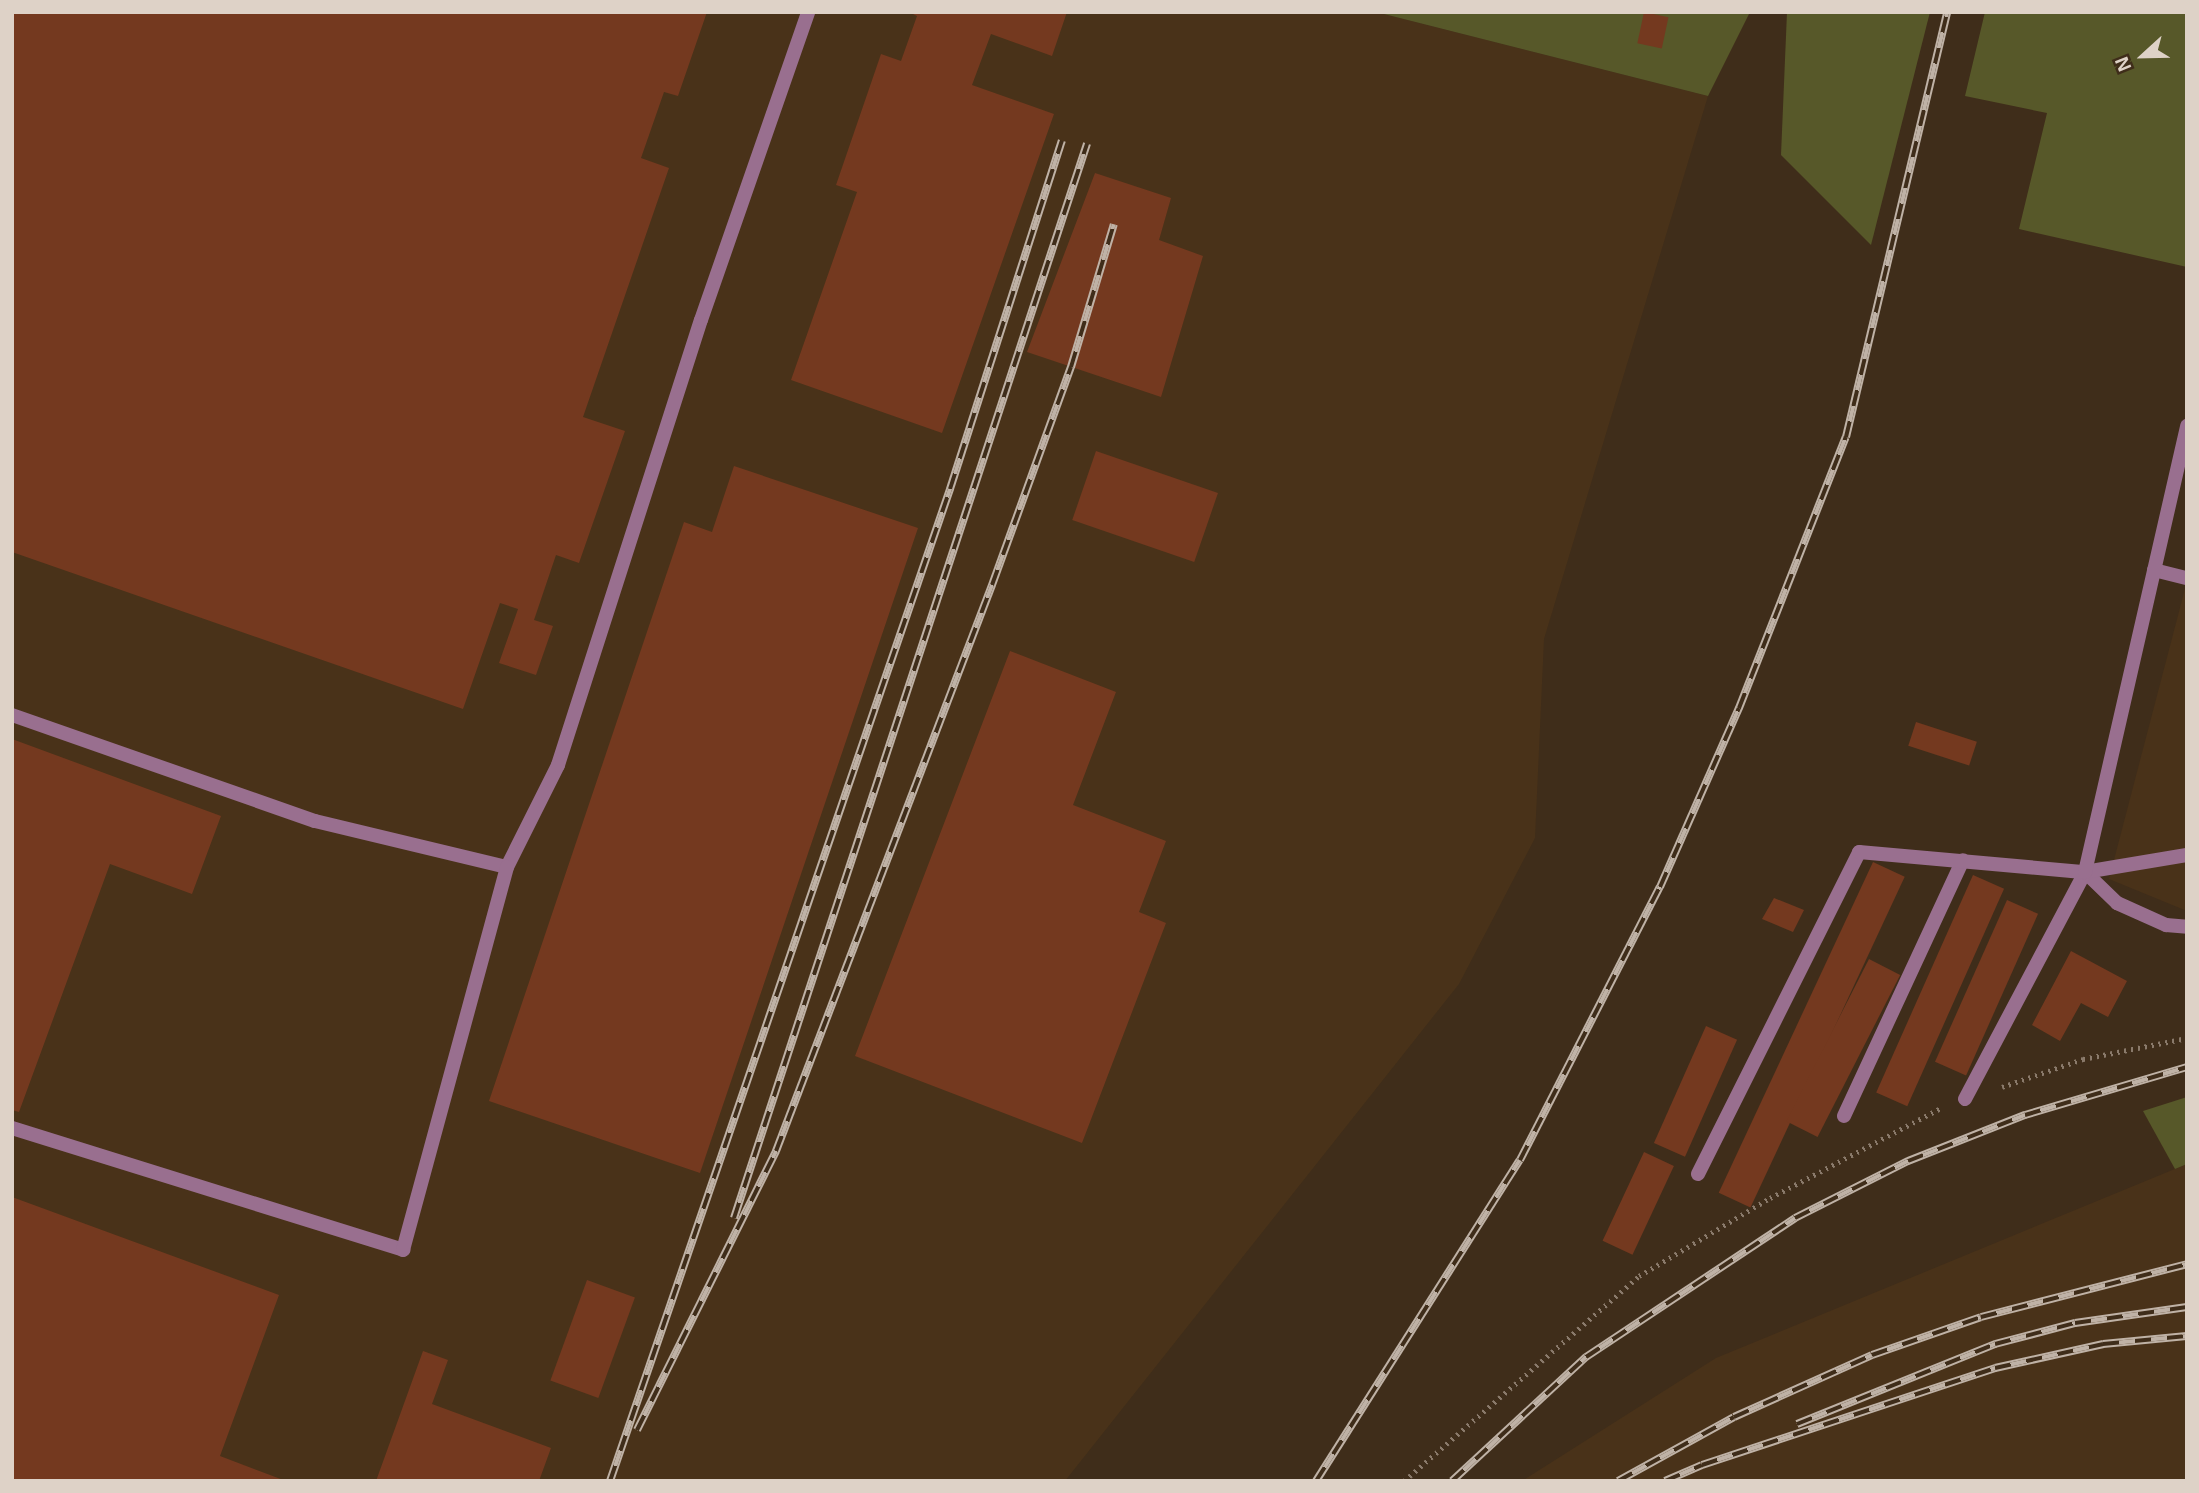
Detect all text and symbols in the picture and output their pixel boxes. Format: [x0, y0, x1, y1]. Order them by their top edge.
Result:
north arrow [2108, 21, 2178, 91]
text: N [2111, 54, 2135, 74]

